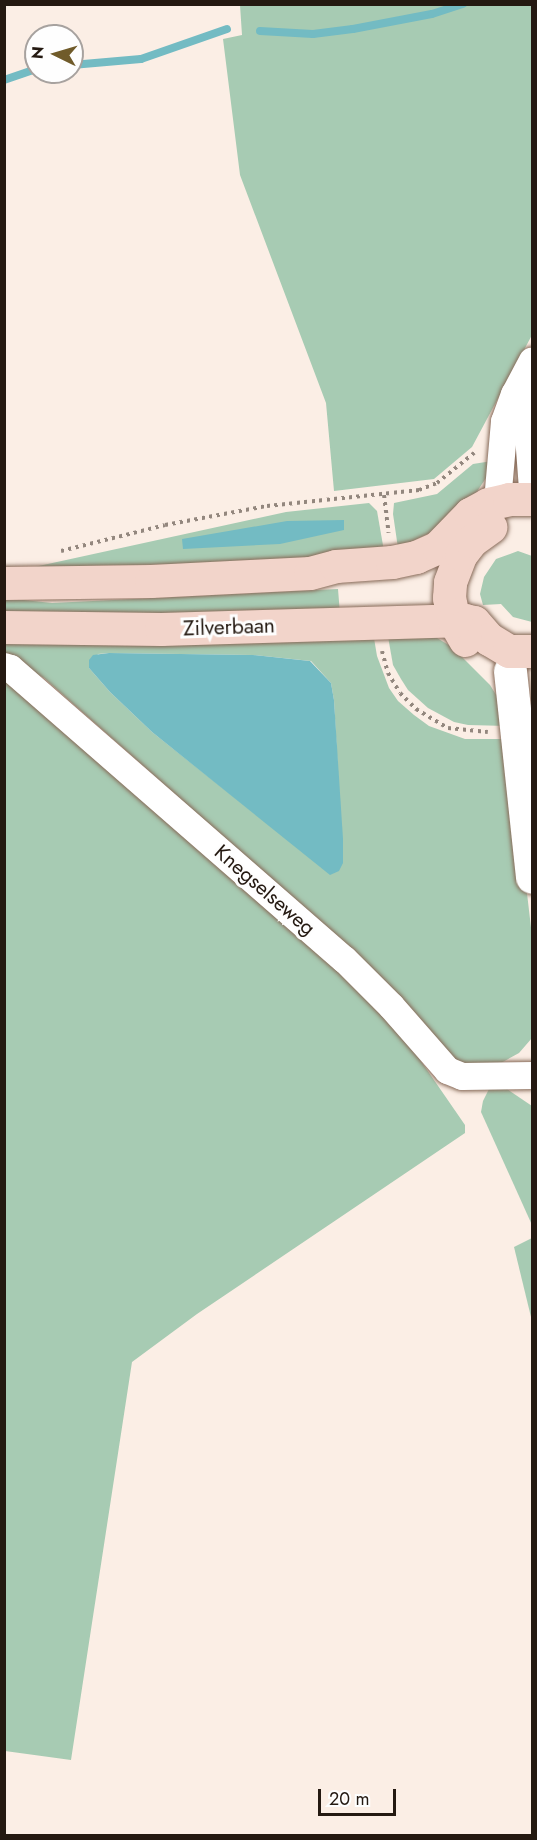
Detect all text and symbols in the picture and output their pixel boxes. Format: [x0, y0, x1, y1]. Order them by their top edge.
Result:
north arrow [24, 24, 84, 84]
text: N [26, 45, 50, 60]
street label: Zilverbaan [183, 613, 275, 641]
street label: Knegselseweg [209, 839, 321, 941]
scale bar [321, 1777, 399, 1815]
text: 20 m [329, 1786, 369, 1812]

